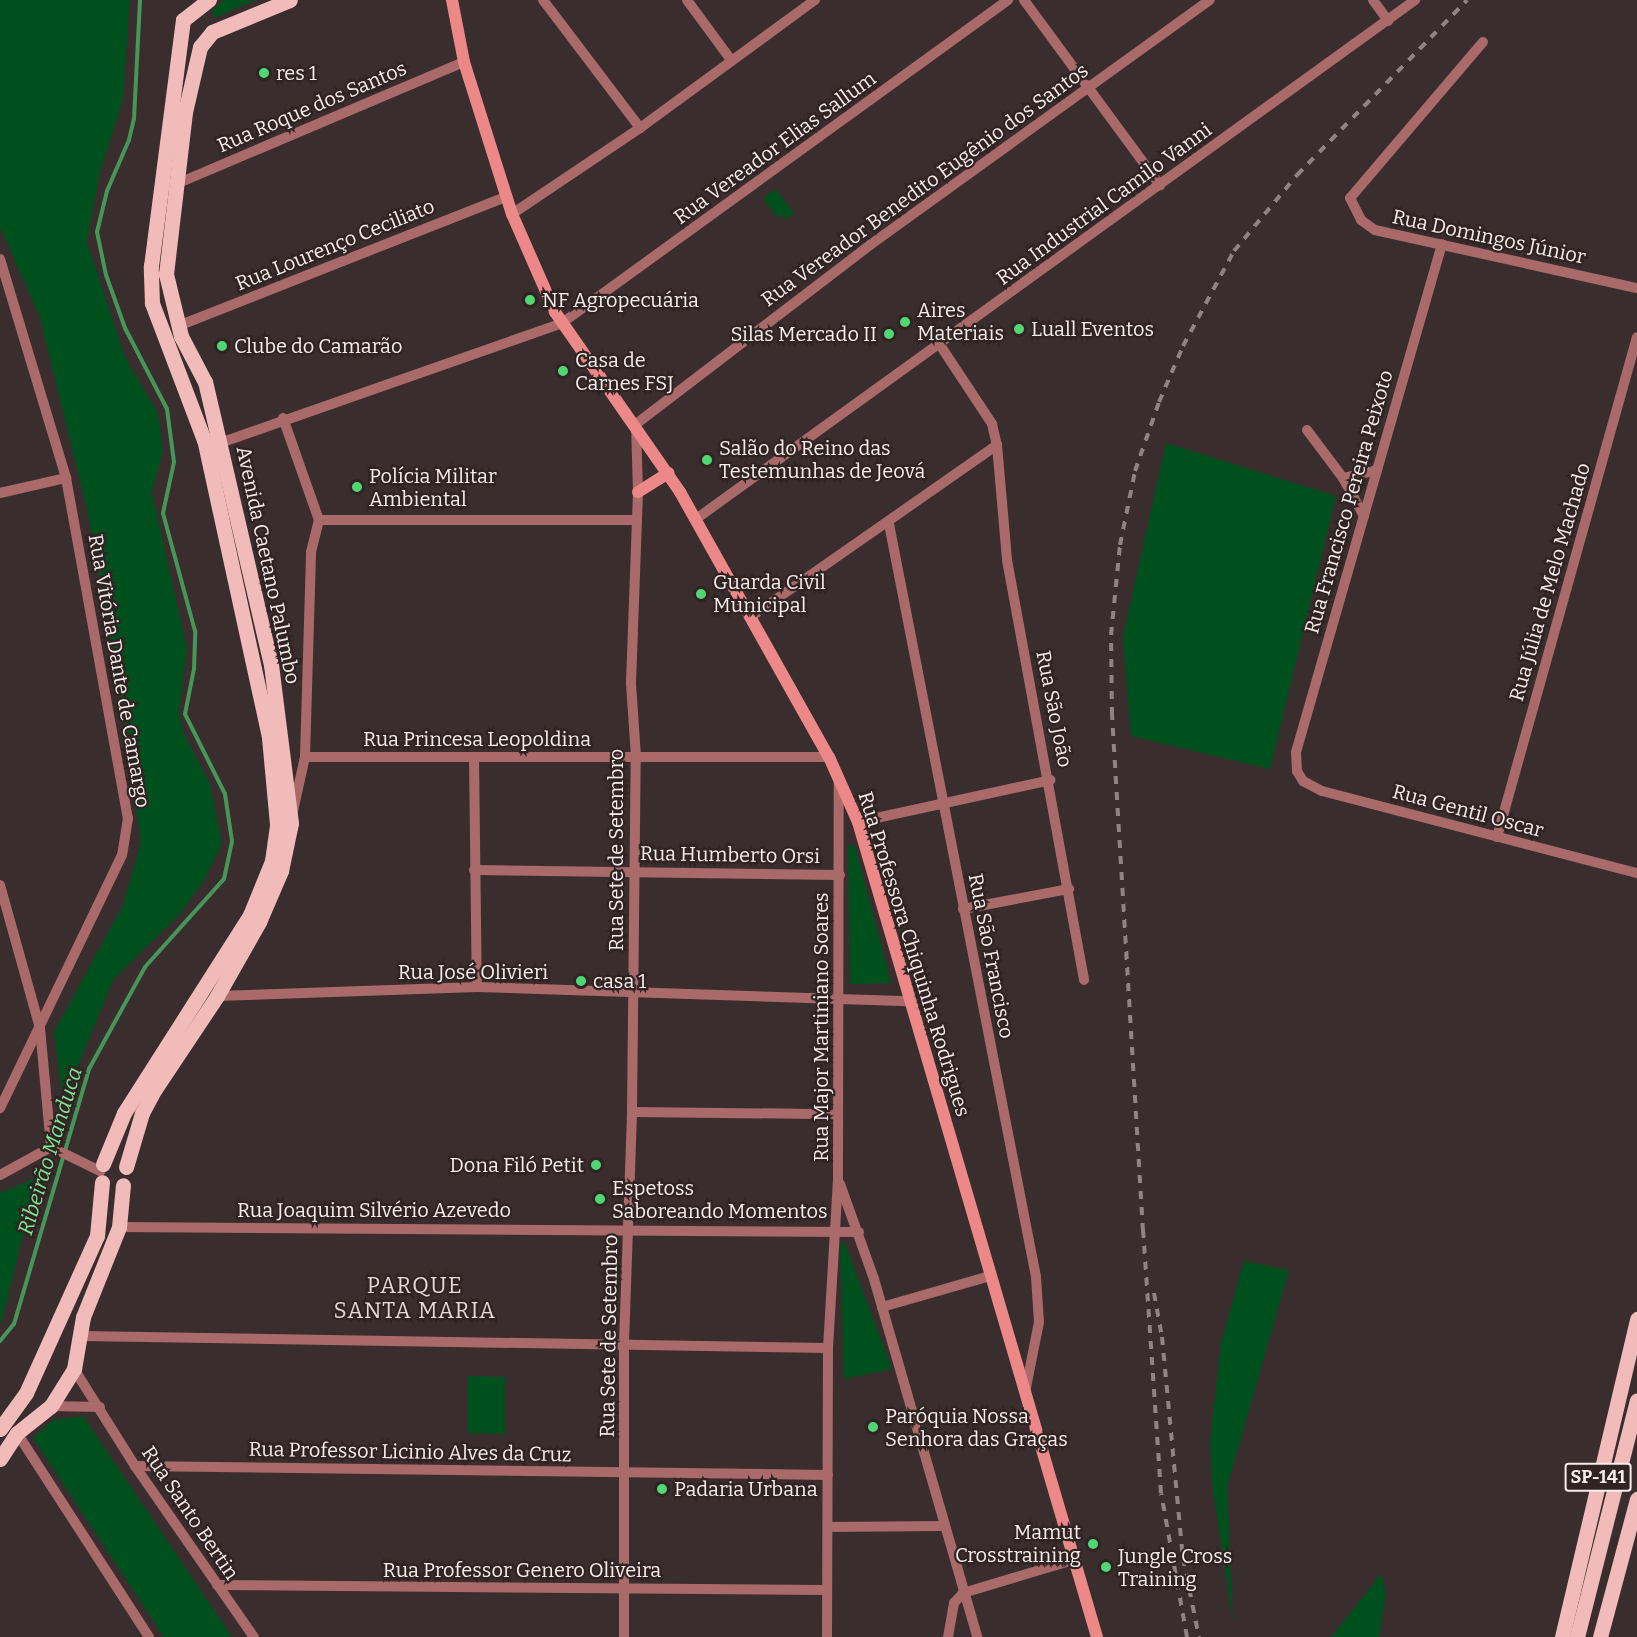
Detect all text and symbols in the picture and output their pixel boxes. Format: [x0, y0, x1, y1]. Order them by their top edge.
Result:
street label: Rua Roque dos Santos [214, 56, 410, 158]
street label: Rua Vereador Benedito Eugênio dos Santos [757, 58, 1093, 312]
place label: res 1 [276, 61, 317, 85]
marker: res 1 [257, 66, 271, 80]
street label: Rua Vereador Elias Sallum [669, 67, 881, 229]
street label: Rua Industrial Camilo Vanni [992, 118, 1216, 290]
street label: Rua Lourenço Ceciliato [232, 194, 438, 296]
street label: Rua Domingos Júnior [1390, 205, 1588, 269]
place label: NF Agropecuária [542, 288, 699, 312]
marker: NF Agropecuária [523, 293, 537, 307]
place label: Aires Materiais [917, 298, 1004, 345]
marker: Aires Materiais [898, 315, 912, 329]
place label: Luall Eventos [1031, 317, 1154, 341]
place label: Silas Mercado II [731, 322, 877, 346]
marker: Luall Eventos [1012, 322, 1026, 336]
marker: Silas Mercado II [882, 327, 896, 341]
place label: Clube do Camarão [234, 334, 402, 358]
marker: Clube do Camarão [215, 339, 229, 353]
place label: Casa de Carnes FSJ [575, 348, 674, 395]
marker: Casa de Carnes FSJ [556, 364, 570, 378]
street label: Rua Francisco Pereira Peixoto [1300, 367, 1398, 637]
place label: Salão do Reino das Testemunhas de Jeová [719, 436, 926, 483]
street label: Avenida Caetano Palumbo [231, 444, 305, 686]
marker: Salão do Reino das Testemunhas de Jeová [700, 453, 714, 467]
street label: Rua Júlia de Melo Machado [1504, 460, 1596, 704]
place label: Polícia Militar Ambiental [369, 464, 497, 511]
marker: Polícia Militar Ambiental [350, 480, 364, 494]
street label: Rua Vitória Dante de Camargo [83, 532, 155, 810]
place label: Guarda Civil Municipal [713, 570, 826, 617]
marker: Guarda Civil Municipal [694, 587, 708, 601]
street label: Rua São João [1031, 649, 1077, 769]
street label: Rua Princesa Leopoldina [363, 727, 591, 751]
street label: Rua Sete de Setembro [604, 749, 628, 951]
street label: Rua Gentil Oscar [1390, 779, 1546, 843]
street label: Rua Professora Chiquinha Rodrigues [853, 789, 975, 1119]
street label: Rua Humberto Orsi [640, 841, 820, 869]
street label: Rua São Francisco [963, 871, 1019, 1041]
street label: Rua Major Martiniano Soares [809, 892, 833, 1162]
street label: Rua José Olivieri [398, 960, 548, 984]
place label: casa 1 [593, 969, 646, 993]
marker: casa 1 [574, 974, 588, 988]
water label: Ribeirão Manduca [13, 1064, 87, 1238]
place label: Dona Filó Petit [450, 1153, 584, 1177]
marker: Dona Filó Petit [589, 1158, 603, 1172]
place label: Espetoss Saboreando Momentos [612, 1176, 828, 1223]
marker: Espetoss Saboreando Momentos [593, 1192, 607, 1206]
street label: Rua Joaquim Silvério Azevedo [237, 1198, 511, 1222]
street label: Rua Sete de Setembro [595, 1234, 623, 1438]
district label: PARQUE SANTA MARIA [334, 1272, 496, 1324]
place label: Paróquia Nossa Senhora das Graças [885, 1404, 1068, 1451]
marker: Paróquia Nossa Senhora das Graças [866, 1420, 880, 1434]
street label: Rua Professor Licinio Alves da Cruz [248, 1437, 572, 1467]
street label: Rua Santo Bertin [136, 1442, 244, 1584]
road number: SP-141 [1564, 1462, 1632, 1492]
place label: Padaria Urbana [674, 1477, 818, 1501]
marker: Padaria Urbana [655, 1482, 669, 1496]
place label: Mamut Crosstraining [955, 1520, 1081, 1567]
marker: Mamut Crosstraining [1086, 1537, 1100, 1551]
place label: Jungle Cross Training [1118, 1544, 1232, 1591]
street label: Rua Professor Genero Oliveira [383, 1558, 661, 1582]
marker: Jungle Cross Training [1099, 1560, 1113, 1574]

